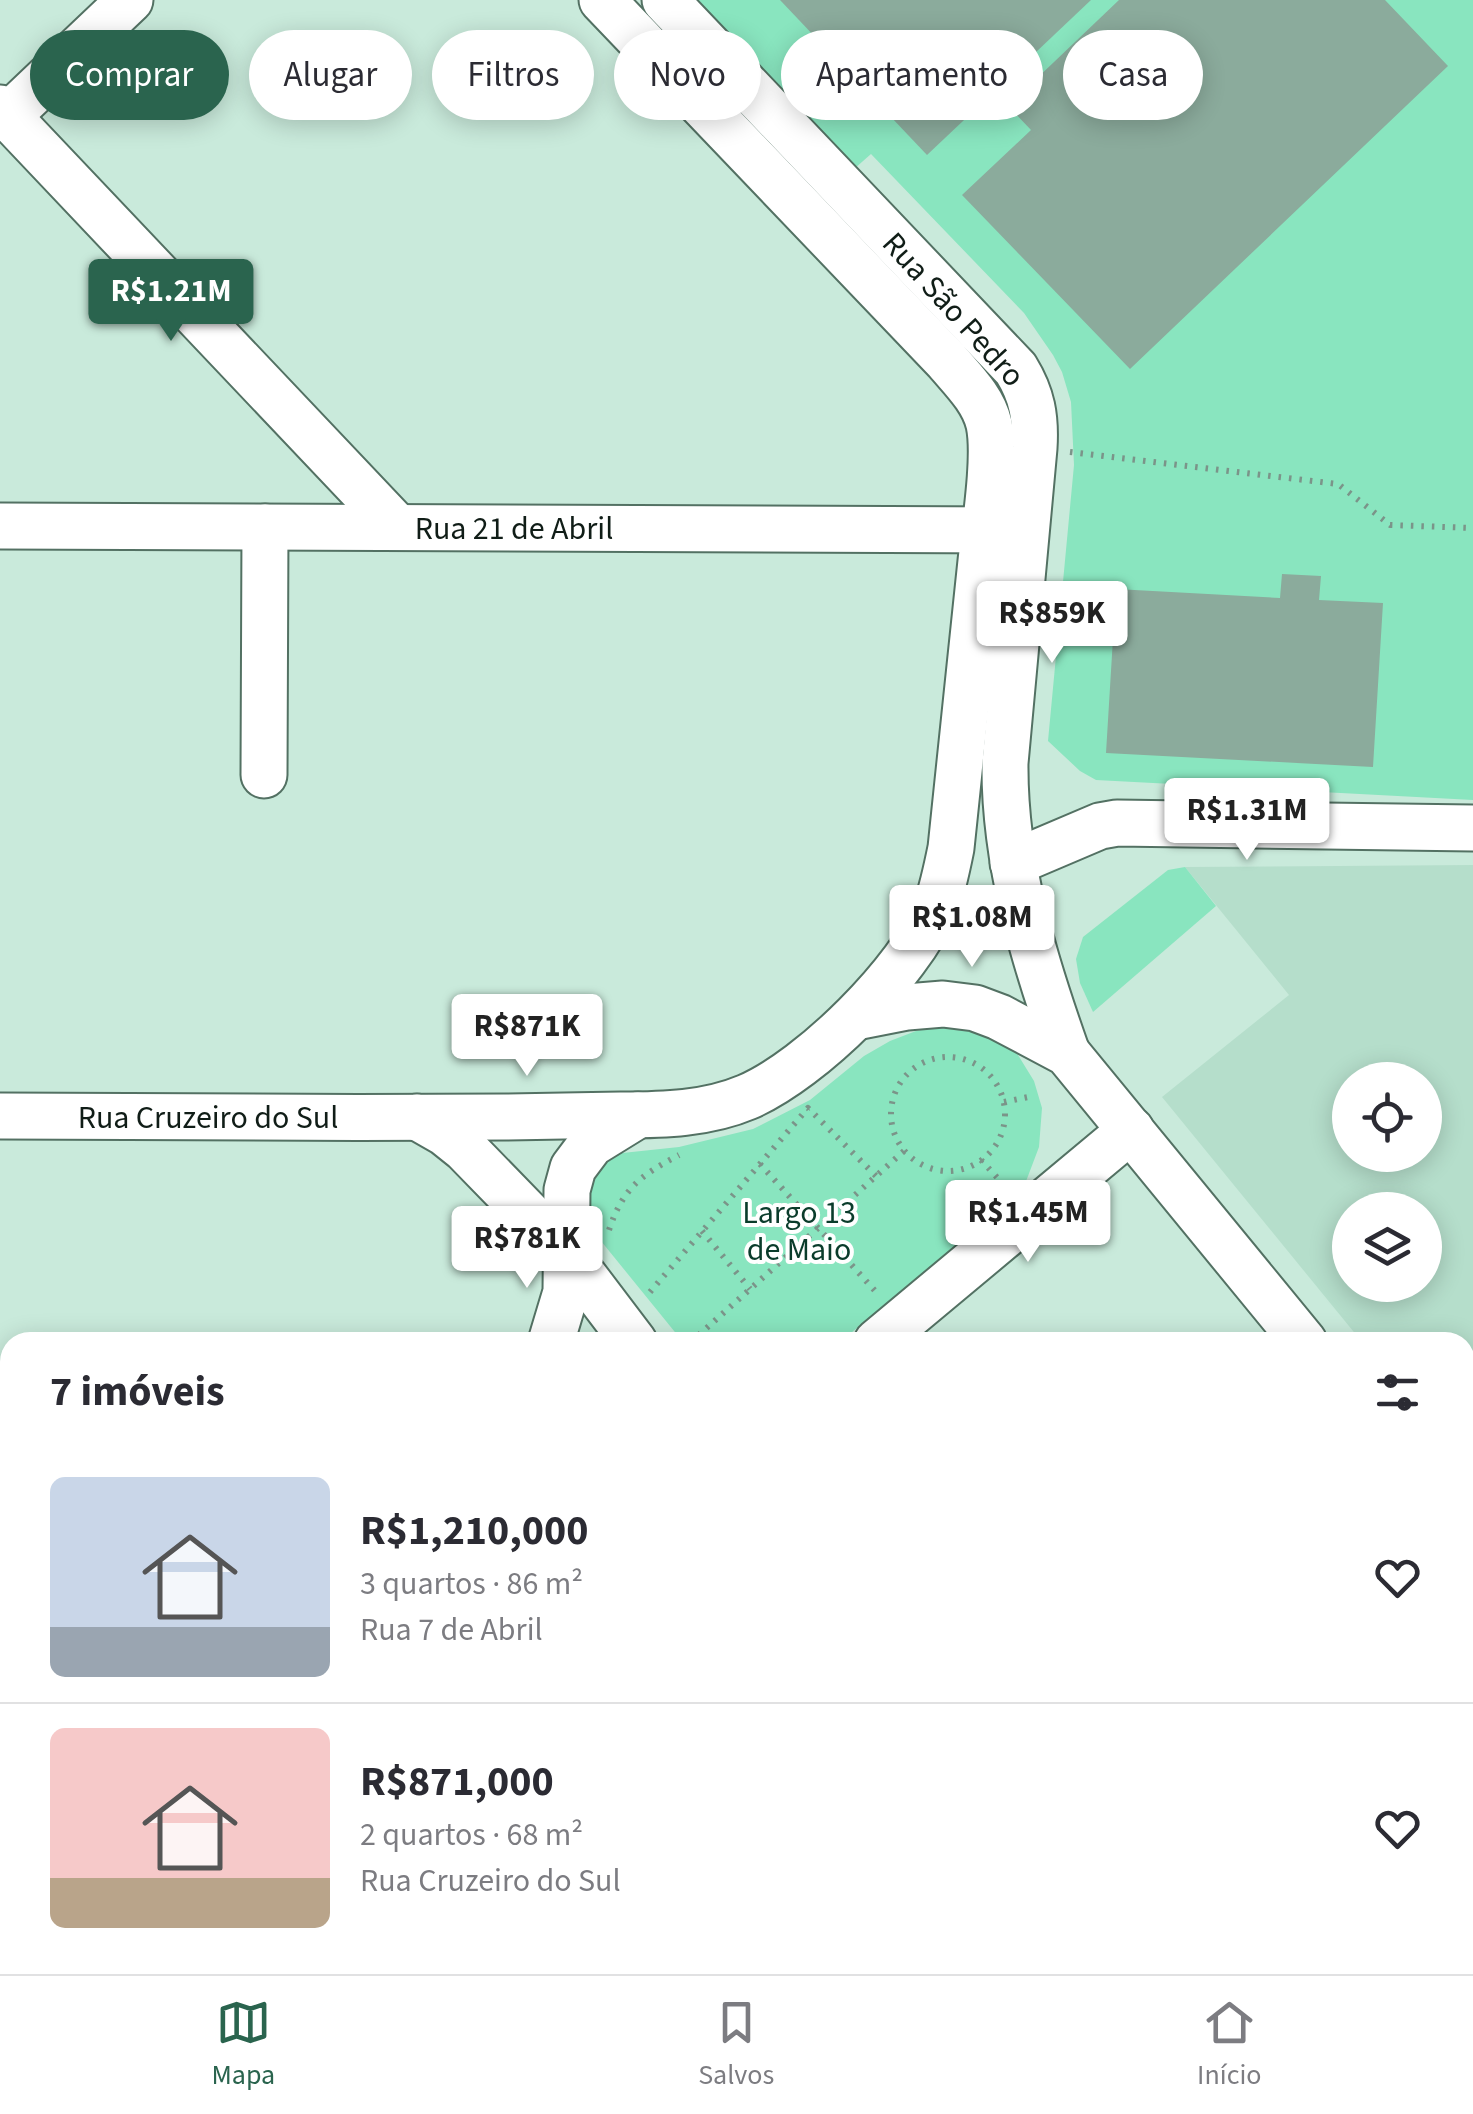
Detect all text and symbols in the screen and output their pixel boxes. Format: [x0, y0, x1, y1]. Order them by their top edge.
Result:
chip: Comprar [30, 30, 229, 120]
chip: Alugar [249, 30, 412, 120]
chip: Filtros [432, 30, 594, 120]
chip: Novo [614, 30, 761, 120]
chip: Apartamento [781, 30, 1043, 120]
chip: Casa [1063, 30, 1203, 120]
street label: Rua São Pedro [871, 222, 1035, 397]
pin: R$1.21M [79, 259, 263, 344]
text: R$1.21M [110, 268, 232, 314]
street label: Rua 21 de Abril [415, 506, 613, 552]
pin: R$859K [971, 581, 1133, 666]
text: R$859K [999, 590, 1105, 636]
pin: R$1.31M [1155, 778, 1339, 863]
text: R$1.31M [1186, 787, 1308, 833]
pin: R$1.08M [880, 885, 1064, 970]
text: R$1.08M [911, 894, 1033, 940]
pin: R$871K [446, 994, 608, 1079]
text: R$871K [474, 1003, 580, 1049]
map controls [1332, 1062, 1442, 1302]
button: locate [1332, 1062, 1442, 1172]
street label: Rua Cruzeiro do Sul [78, 1095, 338, 1141]
pin: R$1.45M [936, 1180, 1120, 1265]
text: R$1.45M [967, 1189, 1089, 1235]
park label: Largo 13 de Maio [742, 1190, 856, 1273]
button: layers [1332, 1192, 1442, 1302]
pin: R$781K [446, 1206, 608, 1291]
text: R$781K [474, 1215, 580, 1261]
text: 7 imóveis [50, 1362, 225, 1422]
icon: filters [1370, 1365, 1425, 1420]
text: R$1,210,000 [360, 1501, 588, 1561]
icon: home [130, 1517, 250, 1637]
icon: heart [1370, 1550, 1425, 1605]
text: 3 quartos · 86 m² [360, 1561, 583, 1607]
text: Rua 7 de Abril [360, 1607, 543, 1653]
text: R$871,000 [360, 1752, 554, 1812]
icon: home [130, 1768, 250, 1888]
icon: heart [1370, 1801, 1425, 1856]
text: 2 quartos · 68 m² [360, 1812, 583, 1858]
text: Rua Cruzeiro do Sul [360, 1858, 621, 1904]
tab: Mapa [211, 1995, 275, 2095]
tab: Salvos [698, 1995, 774, 2095]
tab: Início [1197, 1995, 1262, 2095]

